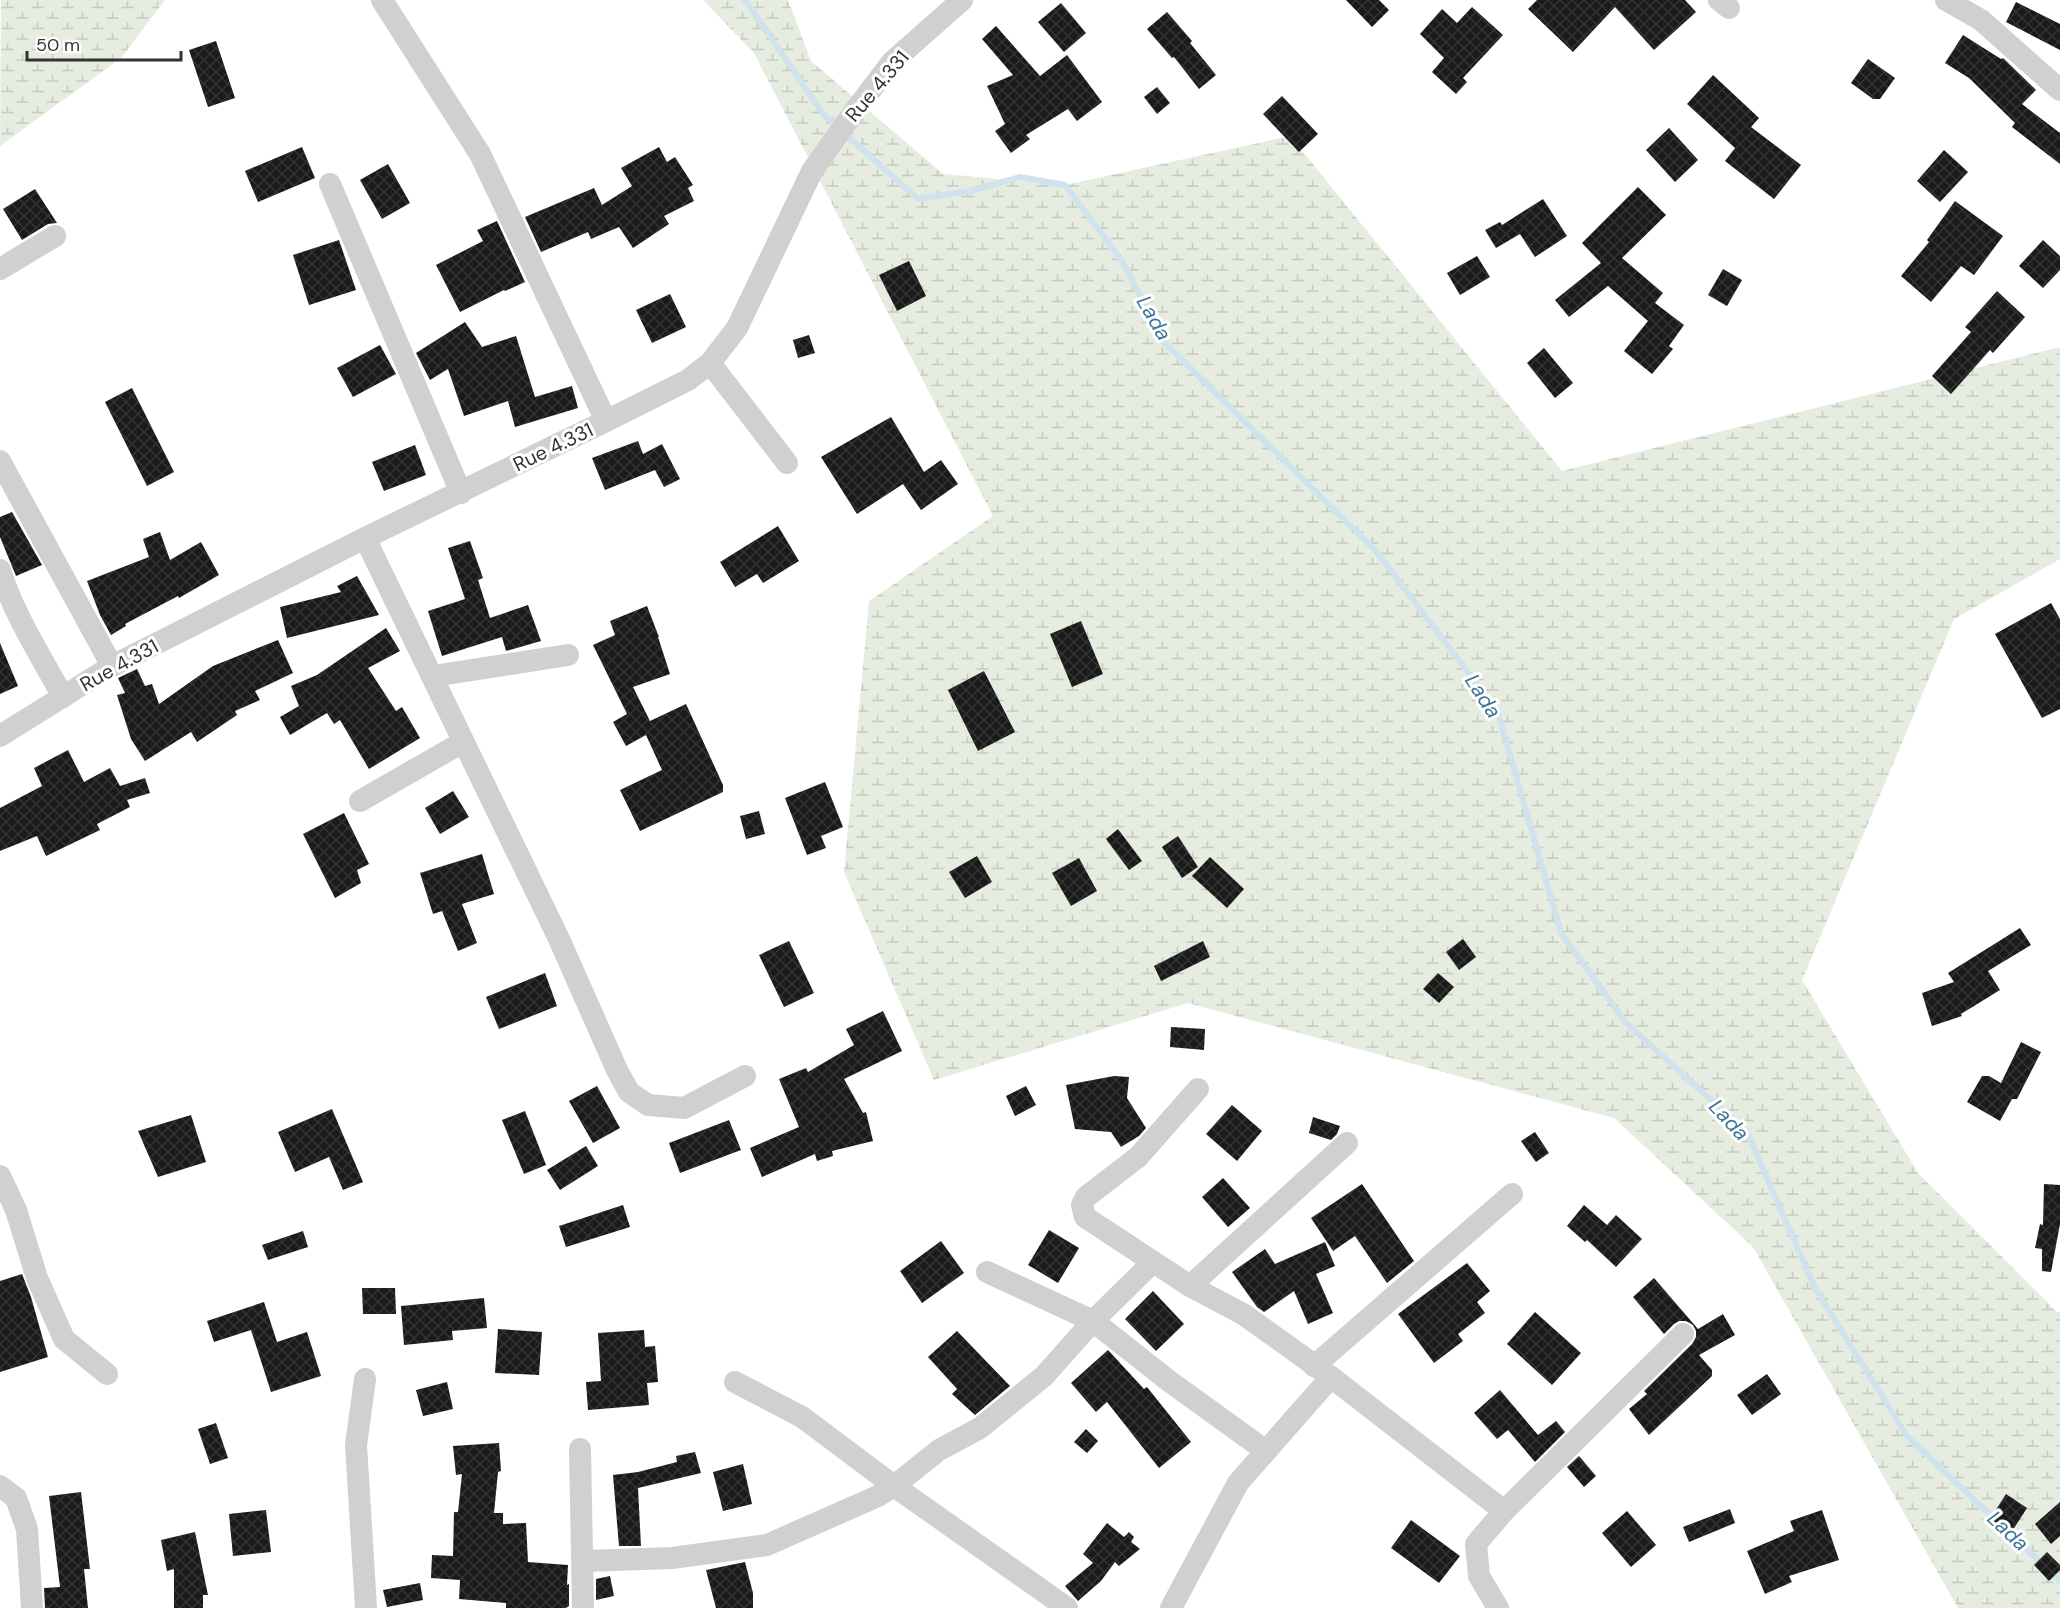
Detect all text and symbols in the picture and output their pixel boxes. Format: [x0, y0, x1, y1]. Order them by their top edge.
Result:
scale bar [27, 24, 182, 62]
text: 50 m [36, 33, 80, 57]
street label: Rue 4.331 [840, 45, 914, 127]
water label: Lada [1130, 290, 1178, 346]
street label: Rue 4.331 [509, 417, 597, 477]
street label: Rue 4.331 [75, 633, 163, 697]
water label: Lada [1458, 669, 1508, 723]
water label: Lada [1703, 1093, 1755, 1147]
water label: Lada [1981, 1505, 2035, 1557]

